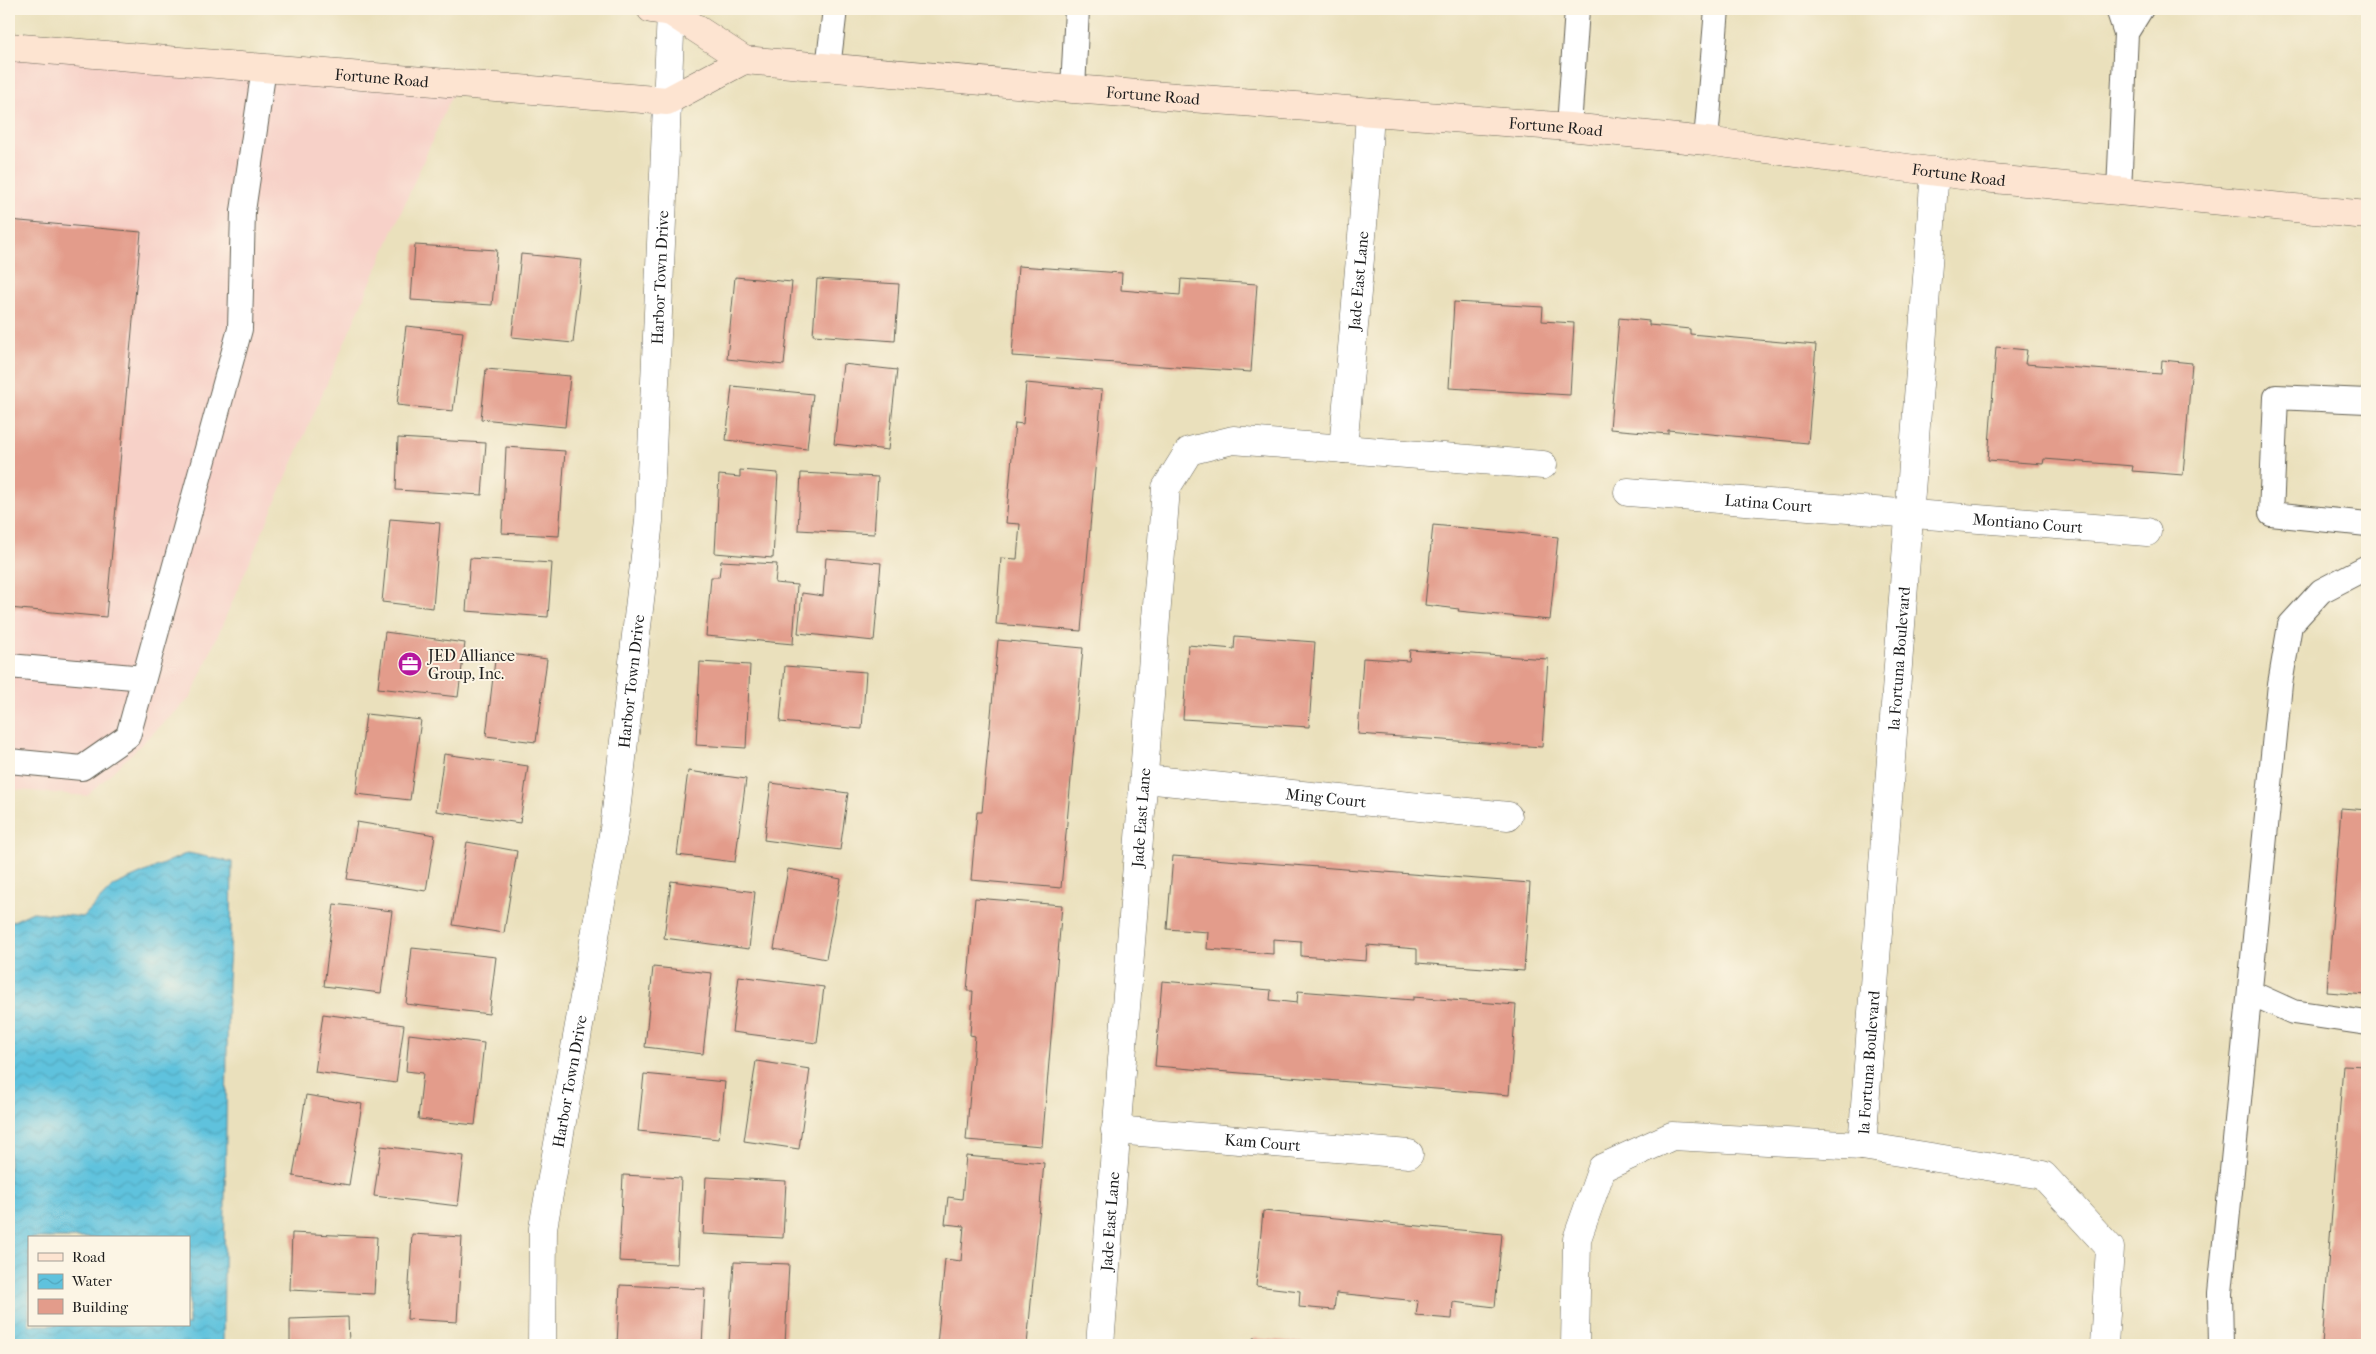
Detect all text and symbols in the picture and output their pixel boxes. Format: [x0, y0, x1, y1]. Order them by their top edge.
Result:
street label: Fortune Road [334, 64, 430, 91]
street label: Fortune Road [1105, 82, 1201, 108]
street label: Fortune Road [1508, 113, 1604, 140]
street label: Fortune Road [1911, 159, 2007, 190]
street label: Harbor Town Drive [647, 210, 672, 345]
street label: Jade East Lane [1344, 230, 1372, 333]
street label: Latina Court [1724, 490, 1814, 516]
street label: Montiano Court [1972, 509, 2084, 537]
street label: la Fortuna Boulevard [1884, 586, 1913, 732]
street label: Harbor Town Drive [614, 613, 648, 749]
place label: JED Alliance Group, Inc. [426, 646, 515, 683]
office icon: JED Alliance Group, Inc. [397, 651, 423, 677]
street label: Jade East Lane [1127, 767, 1154, 870]
street label: Ming Court [1285, 784, 1368, 811]
street label: la Fortuna Boulevard [1853, 990, 1883, 1136]
street label: Harbor Town Drive [548, 1013, 590, 1149]
street label: Kam Court [1224, 1129, 1302, 1155]
street label: Jade East Lane [1096, 1171, 1123, 1274]
legend [28, 1236, 190, 1326]
text: Road [72, 1248, 106, 1266]
text: Water [71, 1272, 112, 1290]
text: Building [72, 1298, 129, 1316]

